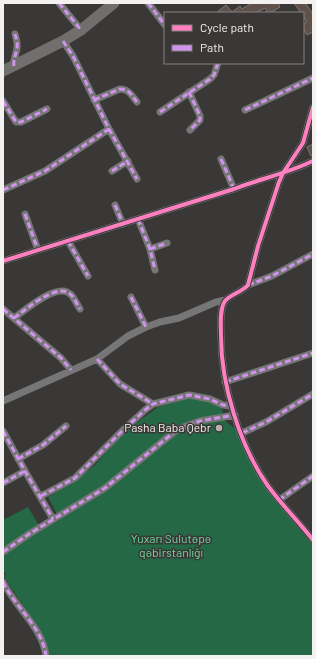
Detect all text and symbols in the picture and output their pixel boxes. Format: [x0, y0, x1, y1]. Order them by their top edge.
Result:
legend [164, 12, 304, 64]
text: Cycle path [200, 20, 254, 34]
text: Path [200, 40, 224, 54]
place label: Pasha Baba Qebr [124, 420, 212, 434]
marker: Pasha Baba Qebr [214, 423, 224, 433]
park label: Yuxarı Sulutəpə qəbirstanlığı [131, 531, 211, 559]

